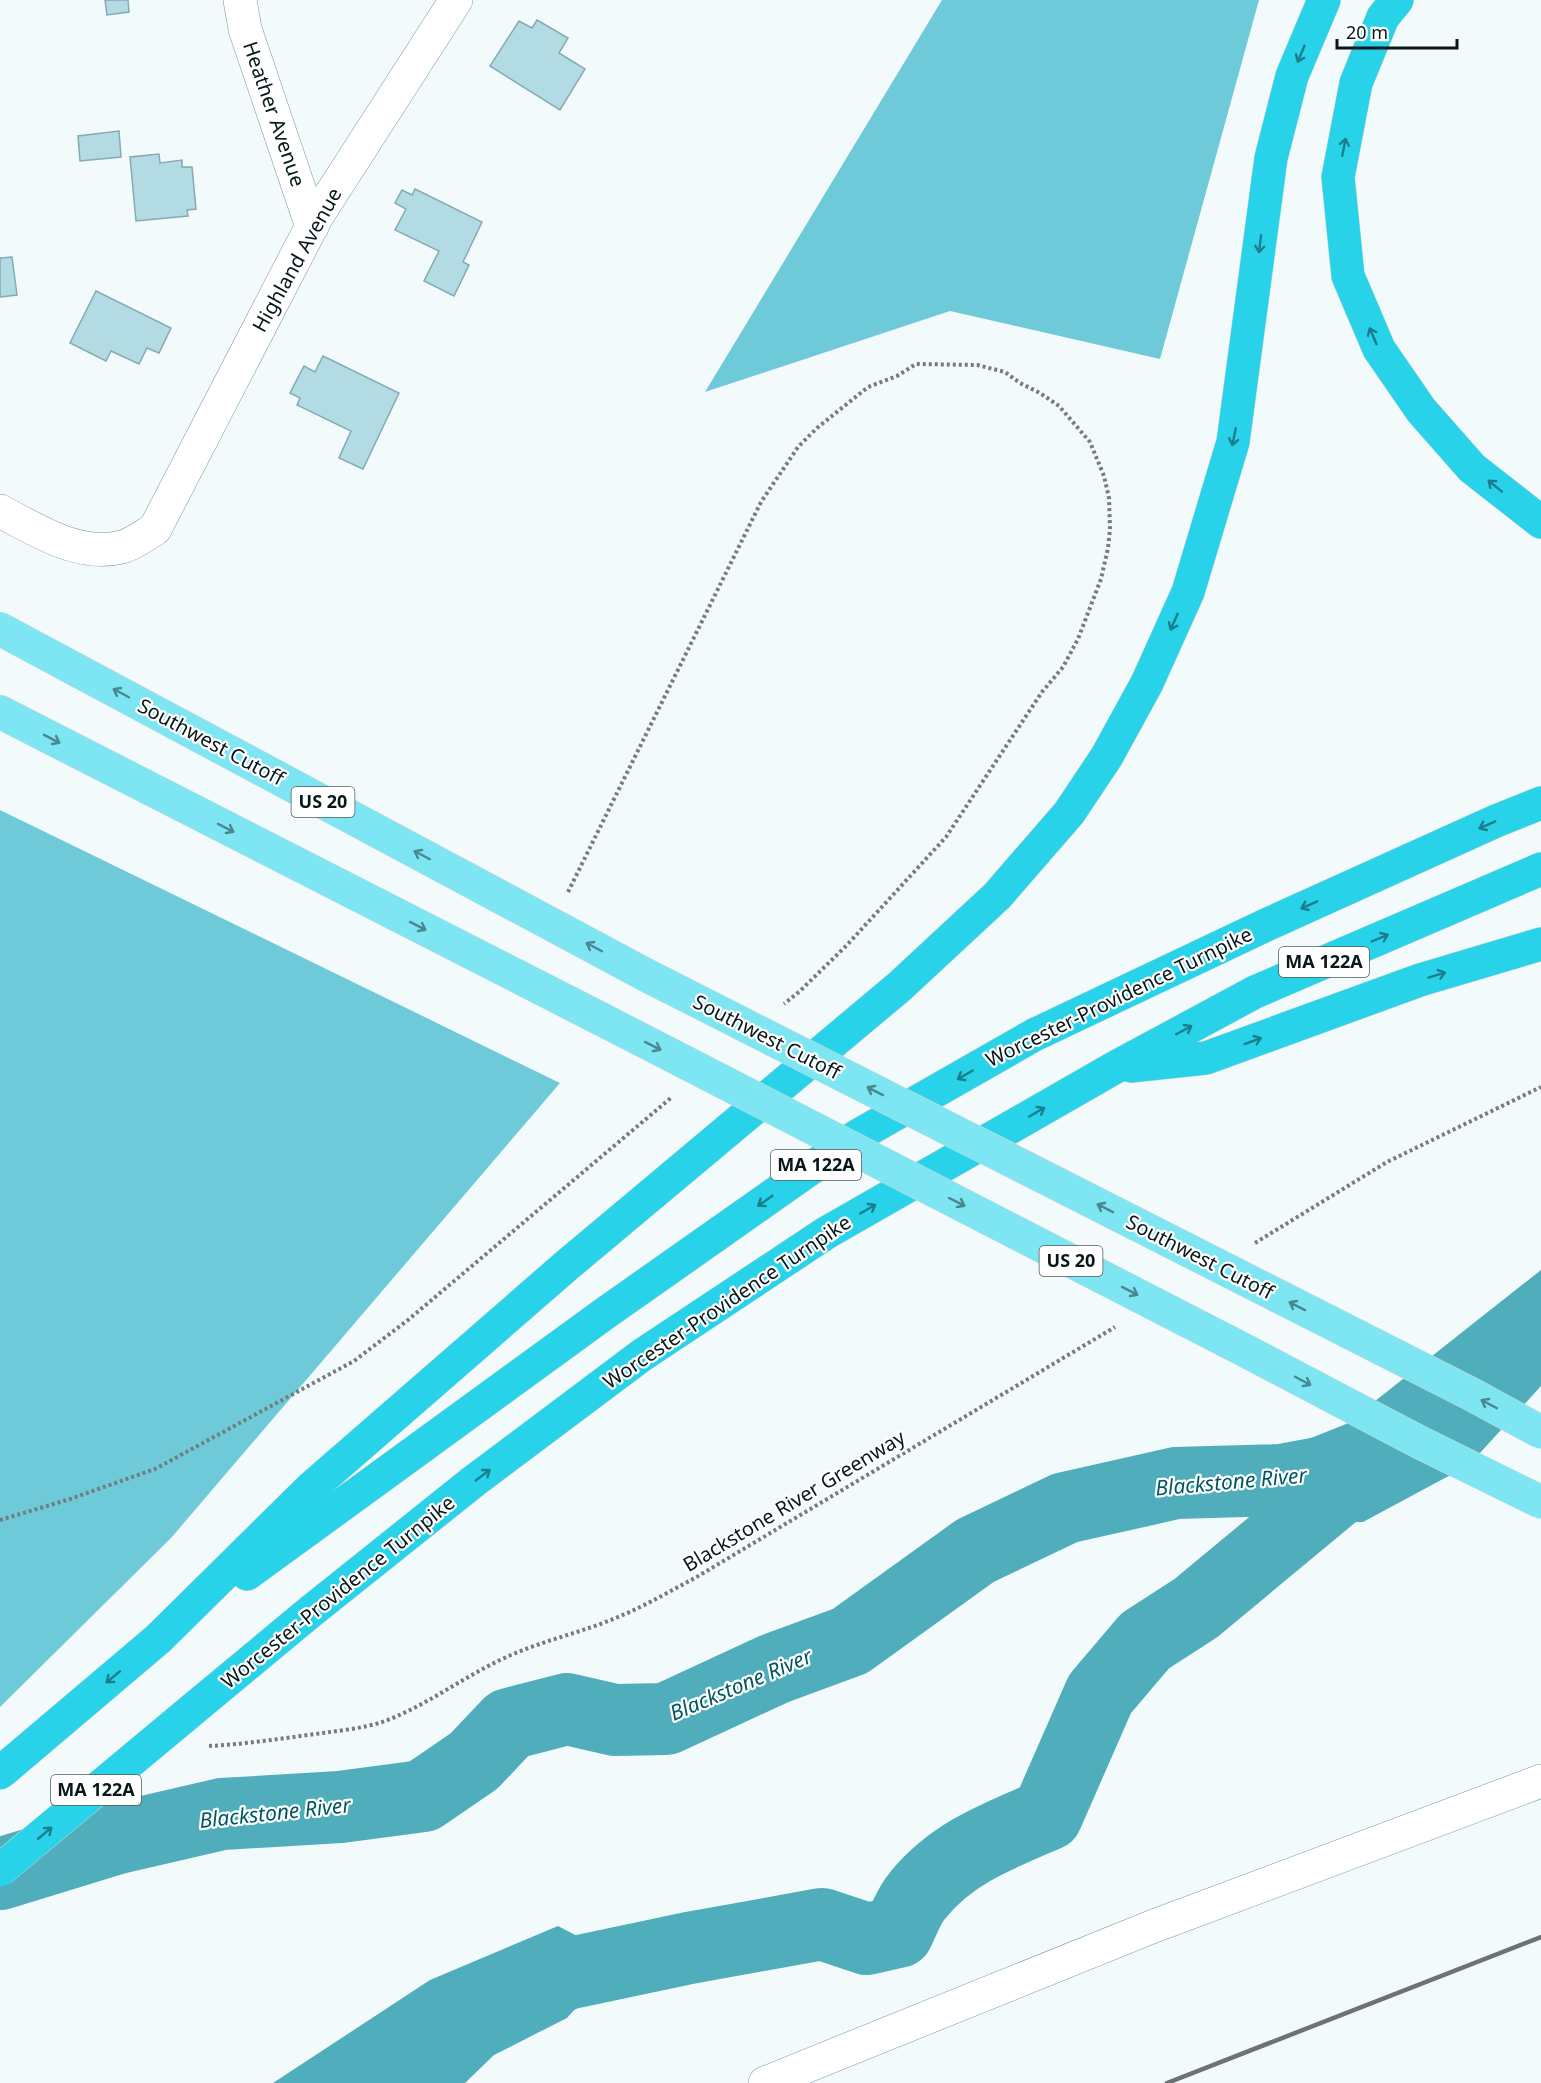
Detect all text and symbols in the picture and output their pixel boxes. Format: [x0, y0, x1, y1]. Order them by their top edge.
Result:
scale bar [1337, 12, 1457, 50]
text: 20 m [1346, 20, 1388, 44]
street label: Heather Avenue [237, 38, 312, 190]
one-way arrow [1295, 44, 1306, 62]
one-way arrow [1339, 138, 1350, 157]
street label: Highland Avenue [246, 183, 347, 337]
one-way arrow [1255, 233, 1266, 253]
one-way arrow [1367, 327, 1378, 345]
one-way arrow [1228, 426, 1239, 446]
one-way arrow [1488, 479, 1503, 493]
one-way arrow [1168, 613, 1179, 631]
one-way arrow [112, 687, 130, 699]
street label: Southwest Cutoff [133, 692, 290, 792]
one-way arrow [43, 733, 60, 745]
road number: US 20 [292, 787, 354, 817]
one-way arrow [1478, 820, 1496, 831]
one-way arrow [216, 822, 234, 834]
one-way arrow [414, 849, 431, 861]
one-way arrow [1301, 900, 1319, 912]
one-way arrow [409, 920, 426, 932]
street label: Worcester-Providence Turnpike [981, 920, 1257, 1073]
one-way arrow [1370, 932, 1388, 943]
one-way arrow [586, 941, 603, 953]
road number: MA 122A [1279, 947, 1369, 977]
one-way arrow [1427, 969, 1446, 980]
street label: Southwest Cutoff [689, 988, 847, 1086]
one-way arrow [1175, 1024, 1193, 1035]
one-way arrow [1243, 1034, 1262, 1045]
one-way arrow [643, 1041, 661, 1052]
one-way arrow [957, 1069, 974, 1081]
one-way arrow [866, 1085, 884, 1096]
one-way arrow [1028, 1106, 1045, 1118]
road number: MA 122A [771, 1150, 861, 1180]
one-way arrow [757, 1195, 773, 1207]
one-way arrow [947, 1197, 965, 1208]
one-way arrow [1096, 1202, 1114, 1213]
one-way arrow [859, 1203, 876, 1215]
street label: Worcester-Providence Turnpike [598, 1208, 856, 1395]
street label: Southwest Cutoff [1122, 1208, 1280, 1306]
road number: US 20 [1040, 1246, 1102, 1276]
one-way arrow [1121, 1286, 1139, 1298]
one-way arrow [1289, 1300, 1306, 1312]
one-way arrow [1294, 1376, 1312, 1387]
one-way arrow [1481, 1398, 1499, 1409]
street label: Blackstone River Greenway [678, 1423, 910, 1578]
water label: Blackstone River [1154, 1460, 1309, 1502]
one-way arrow [474, 1468, 490, 1481]
street label: Worcester-Providence Turnpike [215, 1489, 460, 1694]
water label: Blackstone River [665, 1641, 818, 1727]
one-way arrow [106, 1670, 121, 1684]
road number: MA 122A [51, 1775, 141, 1805]
water label: Blackstone River [198, 1790, 354, 1834]
one-way arrow [37, 1826, 53, 1839]

